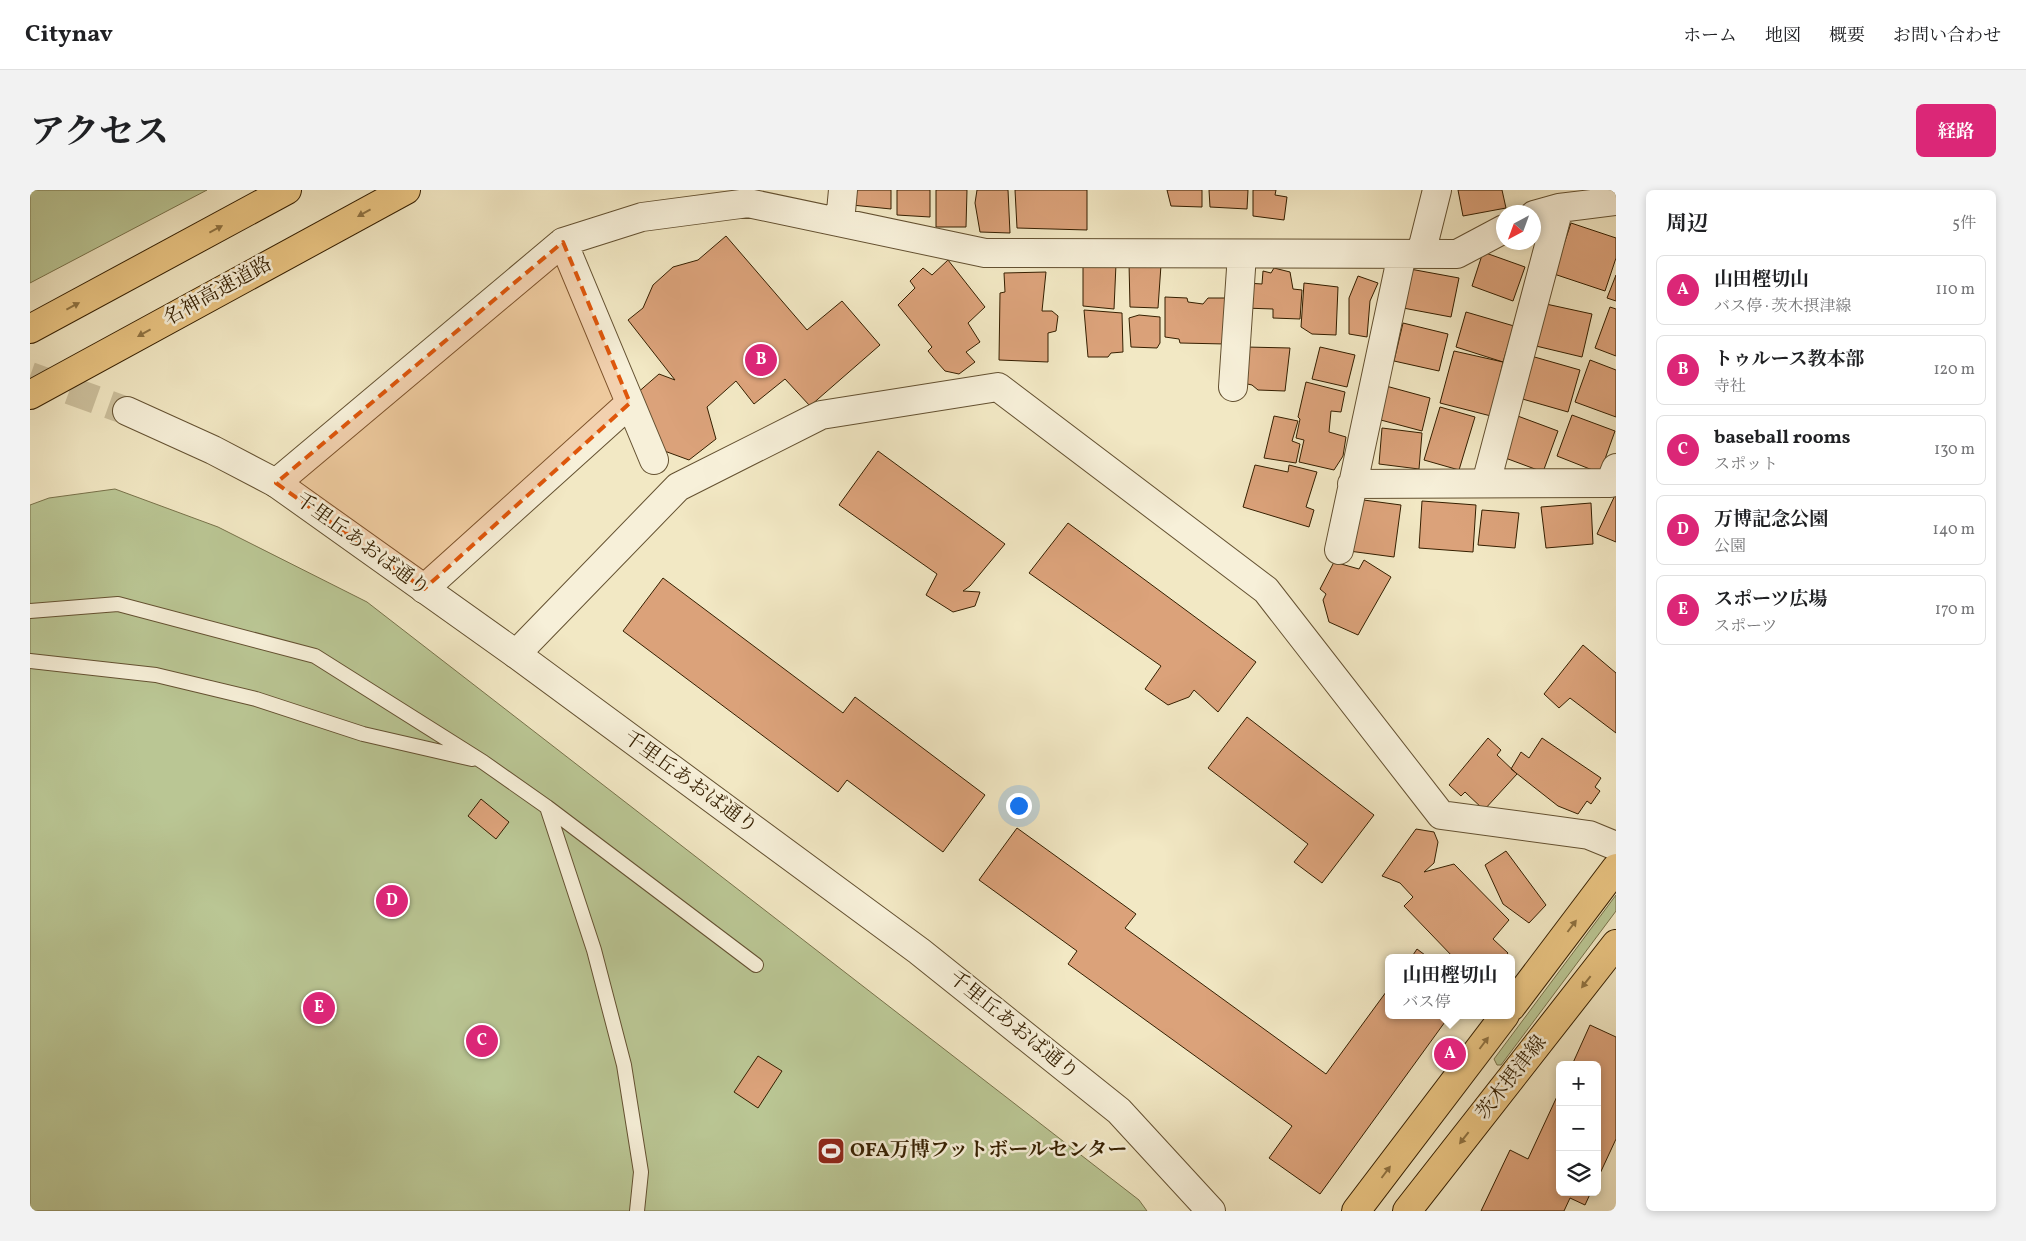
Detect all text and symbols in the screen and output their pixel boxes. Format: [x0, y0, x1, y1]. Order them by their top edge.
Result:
text: Citynav [25, 18, 113, 52]
text: ホーム [1683, 24, 1737, 49]
text: 地図 [1765, 24, 1801, 49]
text: 概要 [1829, 24, 1865, 49]
text: お問い合わせ [1893, 24, 2001, 49]
button: 経路 [1916, 104, 1996, 157]
text: アクセス [30, 110, 169, 158]
north arrow [1496, 205, 1541, 250]
one-way arrow [356, 209, 371, 217]
text: 周辺 [1666, 210, 1708, 239]
text: 5件 [1952, 213, 1976, 235]
one-way arrow [209, 224, 222, 233]
street label: 名神高速道路 [159, 251, 277, 333]
text: 山田樫切山 [1714, 267, 1809, 293]
text: A [1677, 279, 1689, 301]
text: 110 m [1936, 279, 1975, 301]
text: バス停 · 茨木摂津線 [1714, 296, 1852, 318]
one-way arrow [66, 302, 80, 310]
one-way arrow [137, 329, 151, 337]
pin: B [745, 341, 777, 379]
text: トゥルース教本部 [1714, 347, 1865, 373]
text: B [1678, 359, 1688, 381]
text: 120 m [1933, 359, 1975, 381]
text: 寺社 [1714, 376, 1746, 398]
text: baseball rooms [1714, 425, 1851, 451]
text: C [1678, 439, 1688, 461]
text: 130 m [1934, 439, 1975, 461]
text: スポット [1714, 454, 1778, 476]
street label: 千里丘あおば通り [289, 487, 435, 603]
text: 万博記念公園 [1714, 507, 1828, 533]
text: D [1677, 519, 1689, 541]
text: 140 m [1933, 519, 1975, 541]
text: 公園 [1714, 536, 1746, 558]
text: スポーツ広場 [1714, 587, 1827, 613]
text: E [1678, 599, 1688, 621]
text: 170 m [1935, 599, 1975, 621]
text: スポーツ [1714, 616, 1777, 638]
street label: 千里丘あおば通り [617, 725, 763, 841]
your location [1006, 793, 1032, 819]
pin: D [376, 882, 408, 920]
one-way arrow [1567, 919, 1577, 933]
popup [1385, 954, 1515, 1019]
text: 山田樫切山 [1402, 963, 1498, 989]
street label: 千里丘あおば通り [942, 965, 1084, 1087]
one-way arrow [1581, 976, 1591, 989]
pin: E [303, 989, 335, 1027]
text: バス停 [1402, 992, 1451, 1014]
pin: C [466, 1022, 498, 1060]
street label: 茨木摂津線 [1470, 1030, 1554, 1126]
pin: A [1434, 1035, 1466, 1073]
one-way arrow [1479, 1037, 1490, 1050]
map controls [1556, 1061, 1601, 1196]
button: + [1556, 1061, 1601, 1106]
button: − [1556, 1106, 1601, 1151]
one-way arrow [1459, 1131, 1470, 1144]
sports icon: OFA万博フットボールセンター [816, 1136, 846, 1166]
place label: OFA万博フットボールセンター [850, 1137, 1127, 1165]
button: layers [1556, 1151, 1601, 1196]
one-way arrow [1381, 1165, 1391, 1179]

